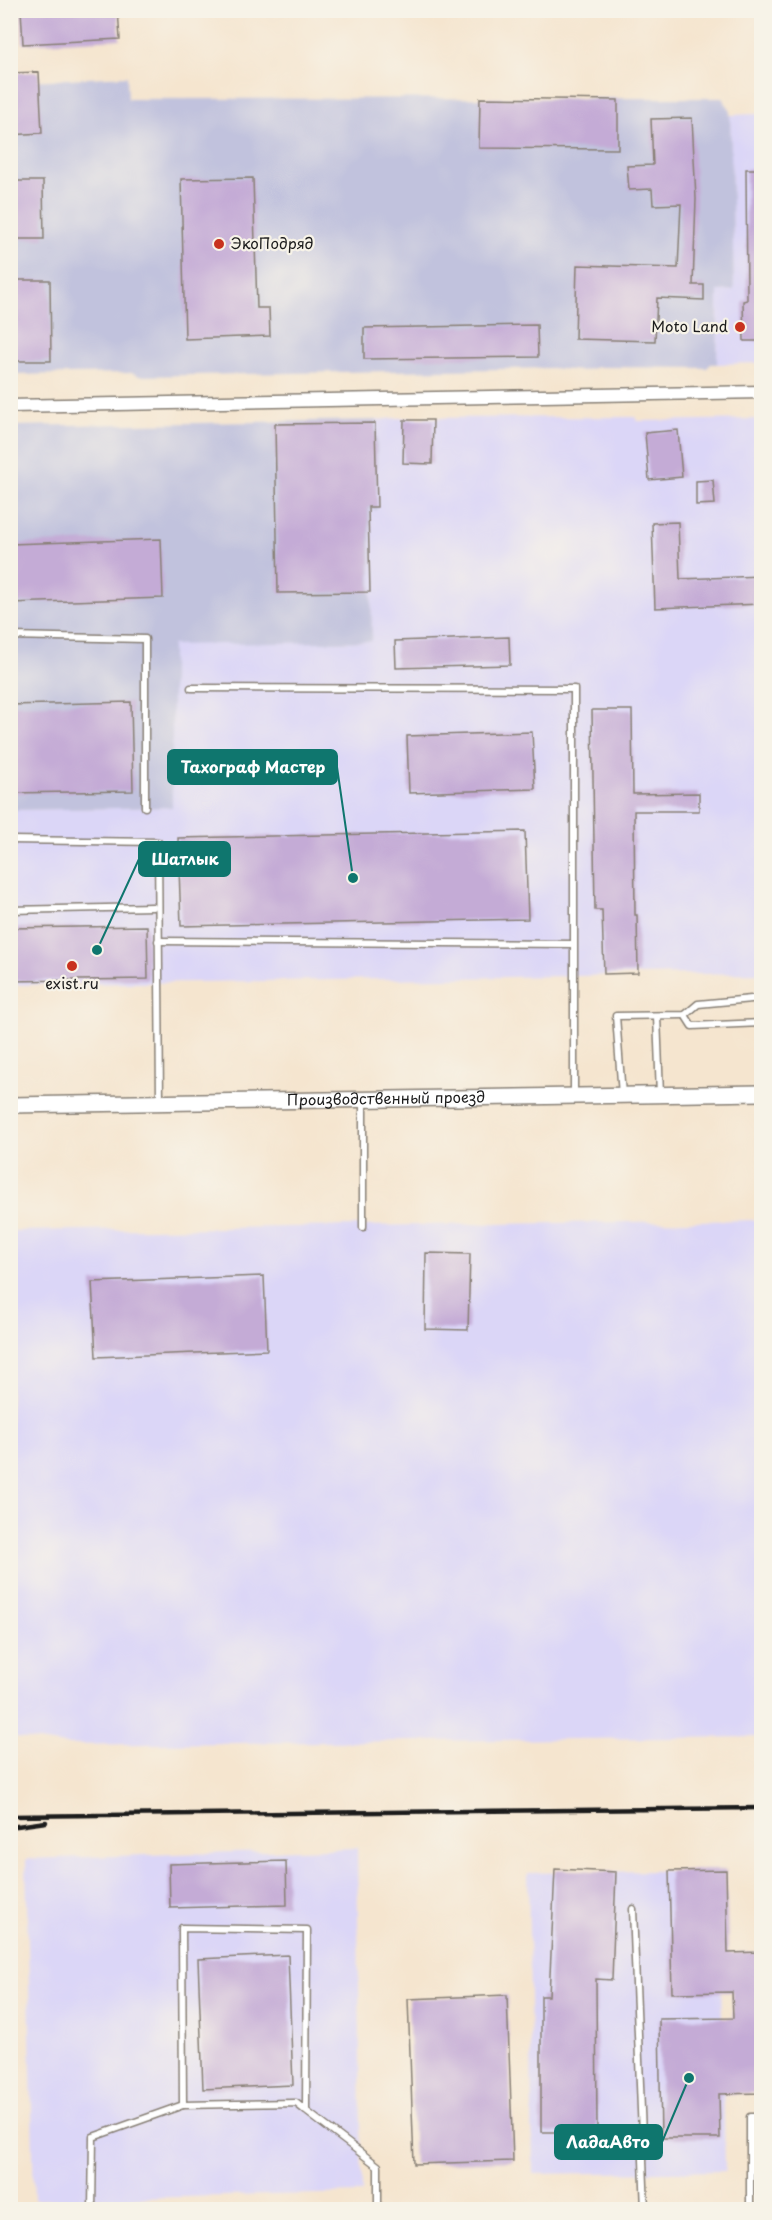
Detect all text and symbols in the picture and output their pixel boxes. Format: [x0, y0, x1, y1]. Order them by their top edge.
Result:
place label: ЭкоПодряд [231, 231, 314, 254]
marker: ЭкоПодряд [212, 237, 226, 251]
place label: Moto Land [651, 314, 728, 337]
marker: Moto Land [733, 320, 747, 334]
callout: Тахограф Мастер [168, 750, 337, 784]
text: Тахограф Мастер [181, 754, 326, 778]
callout: Шатлык [139, 842, 230, 876]
text: Шатлык [151, 846, 219, 870]
marker: exist.ru [65, 959, 79, 973]
place label: exist.ru [45, 971, 99, 994]
street label: Производственный проезд [287, 1084, 485, 1111]
callout: ЛадаАвто [555, 2125, 662, 2159]
text: ЛадаАвто [566, 2129, 650, 2153]

